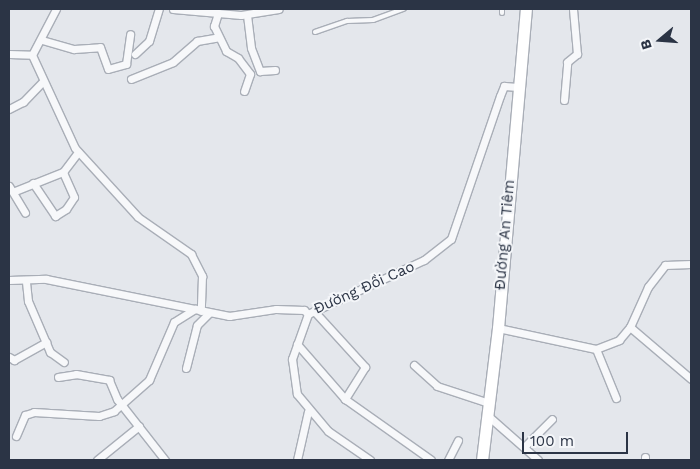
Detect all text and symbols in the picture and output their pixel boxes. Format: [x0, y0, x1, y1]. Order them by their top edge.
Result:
north arrow [635, 15, 685, 65]
text: B [637, 38, 655, 52]
street label: Đường An Tiêm [491, 179, 519, 291]
street label: Đường Đồi Cao [311, 258, 417, 318]
scale bar [525, 422, 631, 454]
text: 100 m [530, 432, 574, 450]

